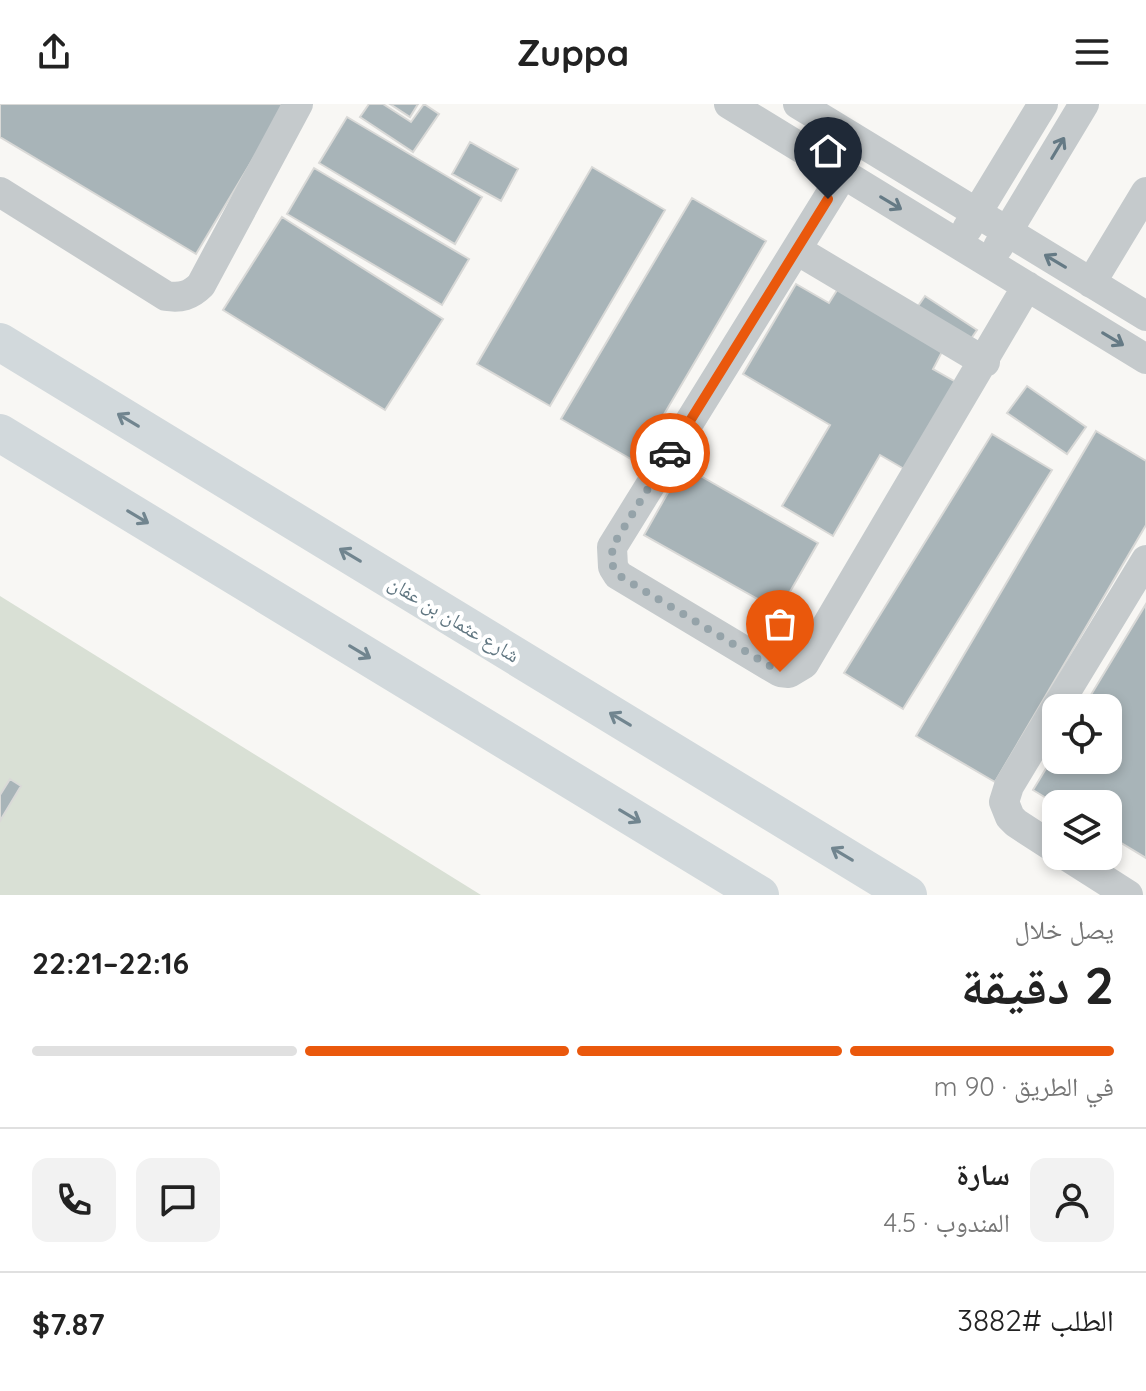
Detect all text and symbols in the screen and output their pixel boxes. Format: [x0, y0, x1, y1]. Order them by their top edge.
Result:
icon: share [32, 30, 76, 74]
text: Zuppa [517, 30, 629, 75]
icon: menu [1070, 30, 1114, 74]
pin [794, 117, 862, 199]
icon: home [806, 129, 850, 173]
one-way arrow [1050, 137, 1066, 160]
one-way arrow [879, 195, 902, 211]
one-way arrow [1045, 253, 1067, 270]
one-way arrow [1101, 331, 1124, 347]
one-way arrow [117, 412, 139, 428]
courier [630, 413, 710, 493]
icon: car [648, 431, 692, 475]
one-way arrow [126, 509, 149, 525]
one-way arrow [339, 547, 362, 563]
street label: شارع عثمان بن عفان [384, 570, 524, 668]
pin [746, 590, 814, 672]
icon: bag [758, 602, 802, 646]
one-way arrow [348, 644, 371, 660]
map controls [1042, 694, 1122, 870]
button: locate [1042, 694, 1122, 774]
one-way arrow [609, 711, 632, 727]
button: layers [1042, 790, 1122, 870]
one-way arrow [618, 809, 641, 825]
one-way arrow [831, 846, 854, 862]
text: يصل خلال [1015, 913, 1114, 946]
text: 22:16–22:21 [32, 944, 189, 982]
text: 2 دقيقة [961, 952, 1114, 1017]
text: في الطريق · 90 m [934, 1070, 1114, 1103]
text: سارة [956, 1155, 1010, 1193]
button: phone [32, 1158, 116, 1242]
button: chat [136, 1158, 220, 1242]
button: person [1030, 1158, 1114, 1242]
text: المندوب · 4.5 [884, 1206, 1010, 1239]
text: الطلب #3882 [957, 1301, 1114, 1339]
text: $7.87 [32, 1305, 105, 1343]

